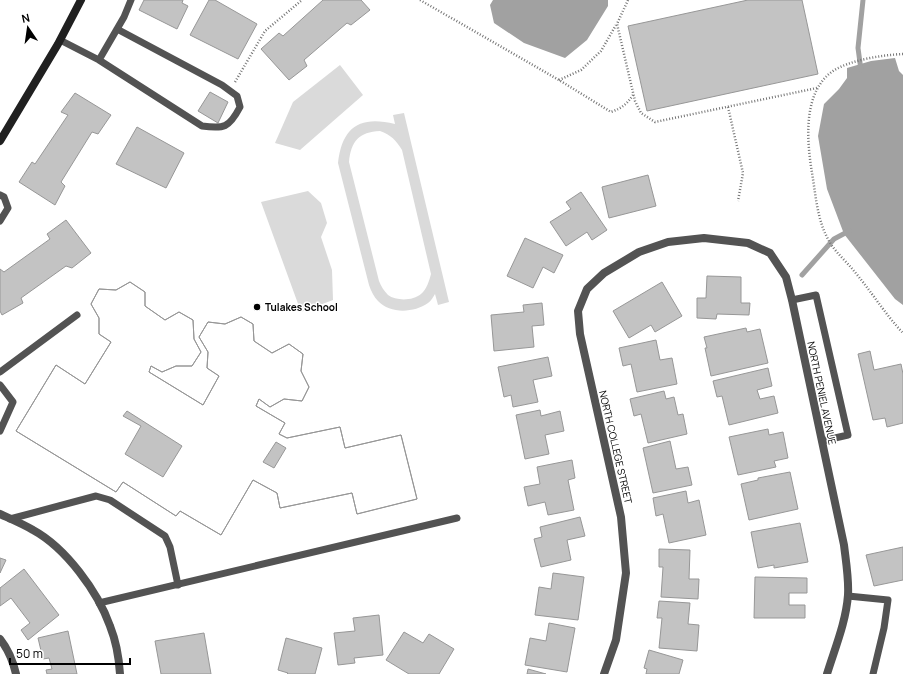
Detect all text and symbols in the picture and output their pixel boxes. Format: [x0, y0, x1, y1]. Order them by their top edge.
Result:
north arrow [8, 8, 48, 48]
text: N [20, 10, 31, 26]
place label: Tulakes School [265, 300, 338, 314]
marker: Tulakes School [252, 302, 262, 312]
street label: NORTH PENIEL AVENUE [804, 340, 840, 446]
street label: NORTH COLLEGE STREET [596, 389, 636, 505]
scale bar [10, 640, 130, 666]
text: 50 m [16, 645, 43, 662]

